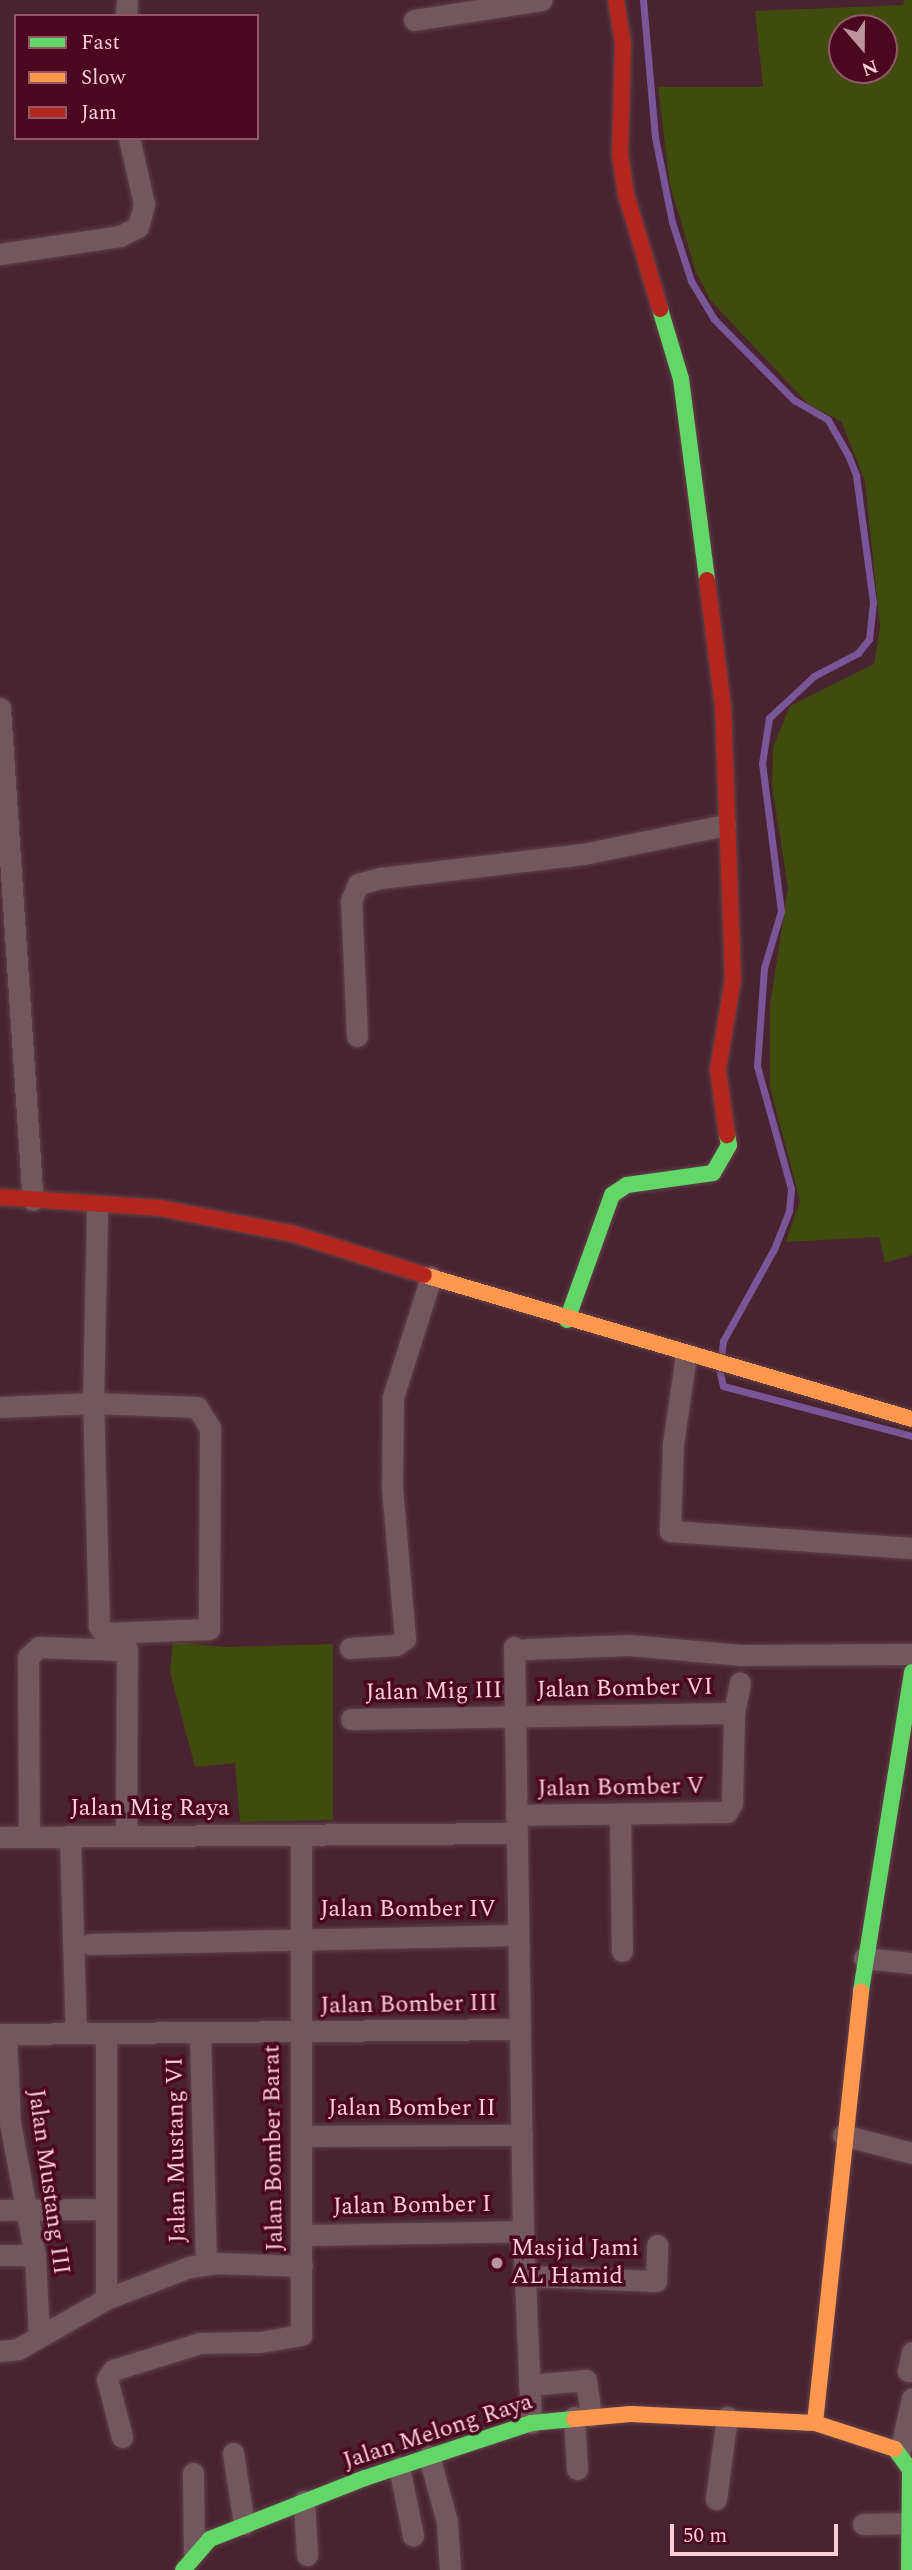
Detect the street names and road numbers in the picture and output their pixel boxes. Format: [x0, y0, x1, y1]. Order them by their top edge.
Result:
street label: Jalan Bomber VI [537, 1673, 713, 1705]
street label: Jalan Mig III [365, 1676, 503, 1708]
street label: Jalan Bomber V [537, 1772, 705, 1804]
street label: Jalan Mig Raya [70, 1795, 230, 1823]
street label: Jalan Bomber IV [320, 1896, 496, 1924]
street label: Jalan Bomber III [320, 1989, 498, 2021]
street label: Jalan Bomber Barat [258, 2044, 290, 2252]
street label: Jalan Mustang VI [161, 2057, 193, 2243]
street label: Jalan Mustang III [21, 2087, 75, 2277]
street label: Jalan Bomber II [328, 2095, 496, 2123]
street label: Jalan Bomber I [333, 2190, 491, 2222]
street label: Jalan Melong Raya [340, 2388, 536, 2476]

